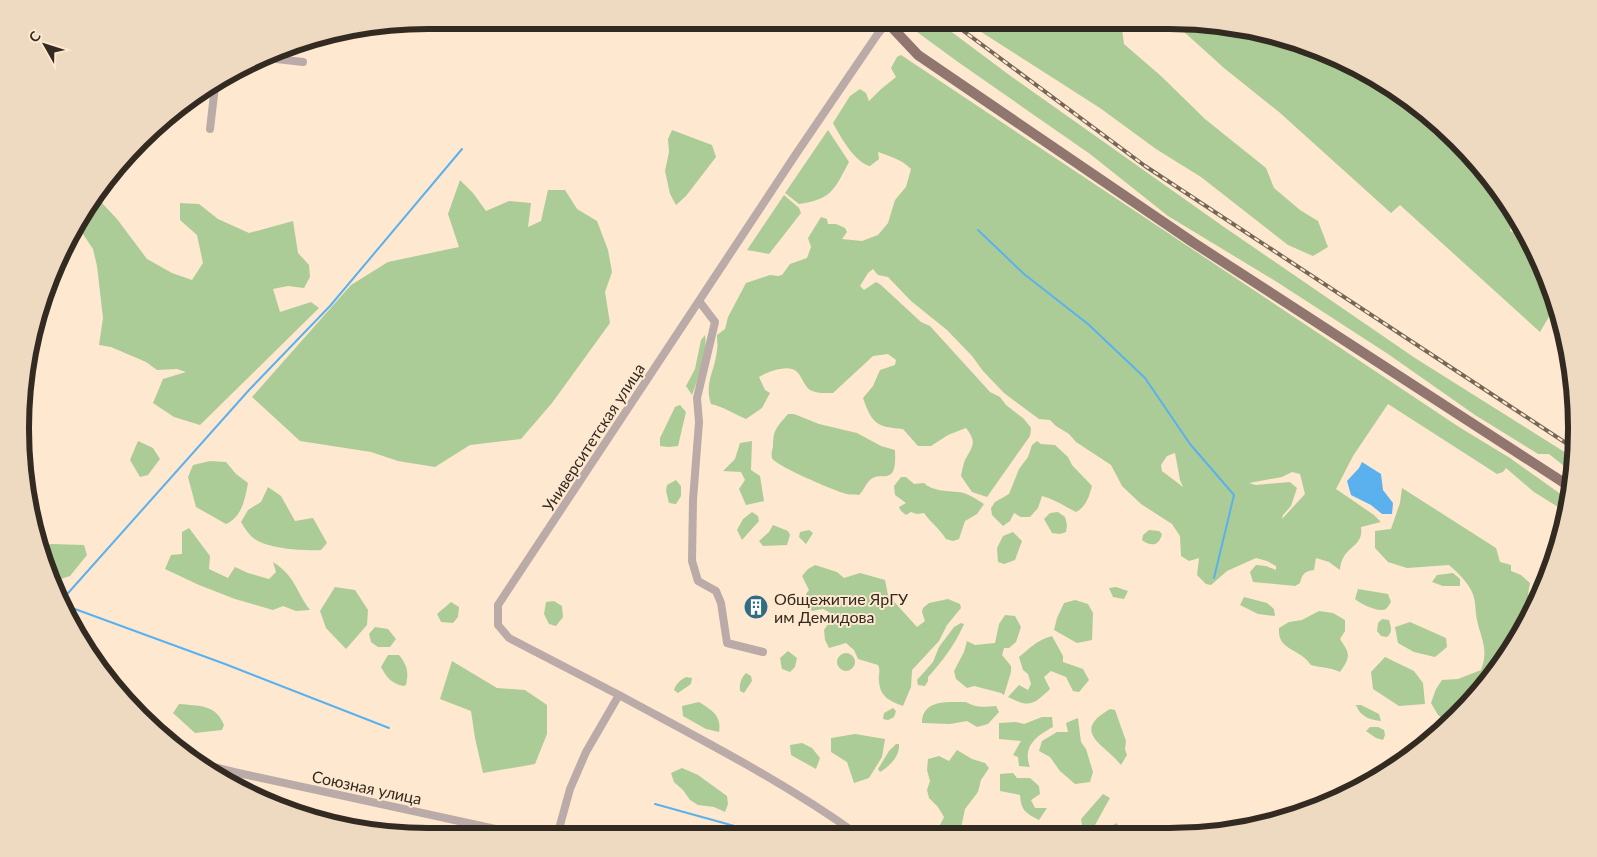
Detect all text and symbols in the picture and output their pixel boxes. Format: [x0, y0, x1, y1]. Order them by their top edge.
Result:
north arrow [20, 20, 70, 70]
text: С [25, 27, 44, 45]
street label: Университетская улица [538, 359, 648, 515]
place label: Общежитие ЯрГУ им Демидова [774, 589, 909, 626]
building icon: Общежитие ЯрГУ им Демидова [743, 594, 769, 620]
street label: Союзная улица [310, 766, 424, 808]

